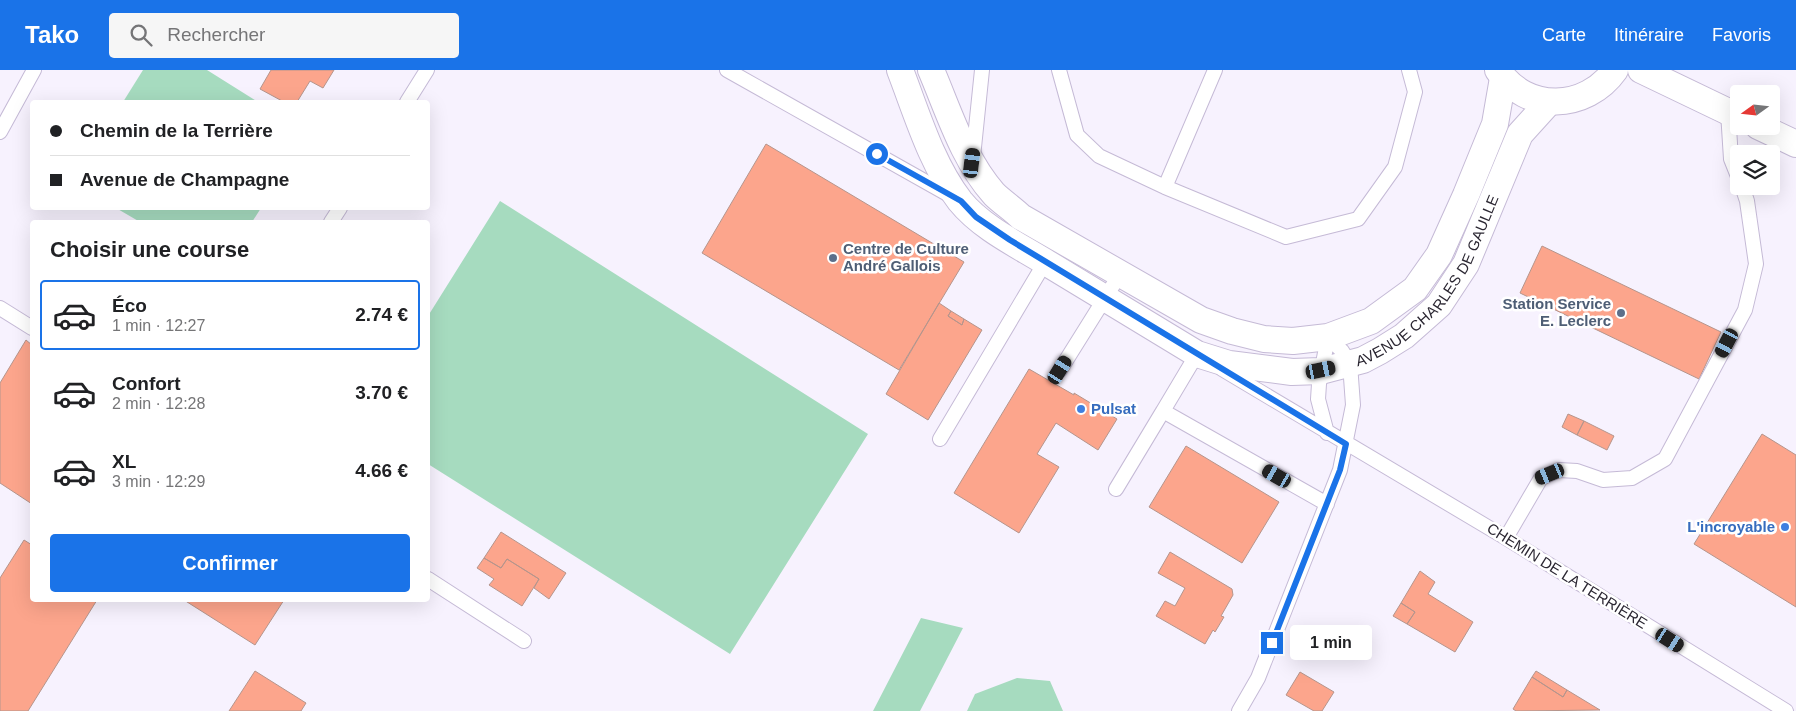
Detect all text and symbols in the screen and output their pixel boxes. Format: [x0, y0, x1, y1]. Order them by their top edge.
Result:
search box [109, 13, 459, 58]
text: Tako [25, 21, 79, 48]
icon: search [127, 21, 155, 49]
text: Rechercher [167, 24, 265, 45]
text: Carte [1542, 25, 1586, 45]
text: Itinéraire [1614, 25, 1684, 45]
text: Favoris [1712, 25, 1771, 45]
north arrow [1730, 85, 1780, 135]
map controls [1730, 85, 1780, 195]
text: Chemin de la Terrière [80, 120, 273, 141]
route start [866, 143, 888, 165]
button: layers [1730, 145, 1780, 195]
car [962, 147, 981, 179]
text: Avenue de Champagne [80, 169, 289, 190]
street label: AVENUE CHARLES DE GAULLE [1354, 192, 1502, 370]
text: Choisir une course [50, 237, 249, 262]
place label: Centre de Culture André Gallois [843, 240, 969, 274]
marker: Centre de Culture André Gallois [827, 252, 839, 264]
icon: car [52, 293, 97, 338]
text: Éco [112, 295, 147, 316]
place label: Station Service E. Leclerc [1503, 295, 1611, 329]
text: 2.74 € [355, 304, 408, 325]
marker: Station Service E. Leclerc [1615, 307, 1627, 319]
text: 1 min · 12:27 [112, 317, 205, 334]
car [1713, 326, 1740, 360]
car [1045, 353, 1074, 387]
car [1304, 360, 1337, 380]
icon: car [52, 371, 97, 416]
text: Confort [112, 373, 181, 394]
text: 3.70 € [355, 382, 408, 403]
text: 2 min · 12:28 [112, 395, 205, 412]
place label: Pulsat [1091, 400, 1136, 417]
marker: Pulsat [1075, 403, 1087, 415]
icon: car [52, 449, 97, 494]
text: XL [112, 451, 136, 472]
text: 4.66 € [355, 460, 408, 481]
car [1533, 461, 1566, 487]
car [1260, 462, 1293, 490]
text: 3 min · 12:29 [112, 473, 205, 490]
place label: L'incroyable [1687, 518, 1775, 535]
street label: CHEMIN DE LA TERRIÈRE [1484, 519, 1650, 632]
marker: L'incroyable [1779, 521, 1791, 533]
button: Confirmer [50, 534, 410, 592]
callout: 1 min [1290, 626, 1372, 660]
car [1653, 626, 1686, 654]
route end [1261, 632, 1283, 654]
text: 1 min [1310, 634, 1352, 651]

